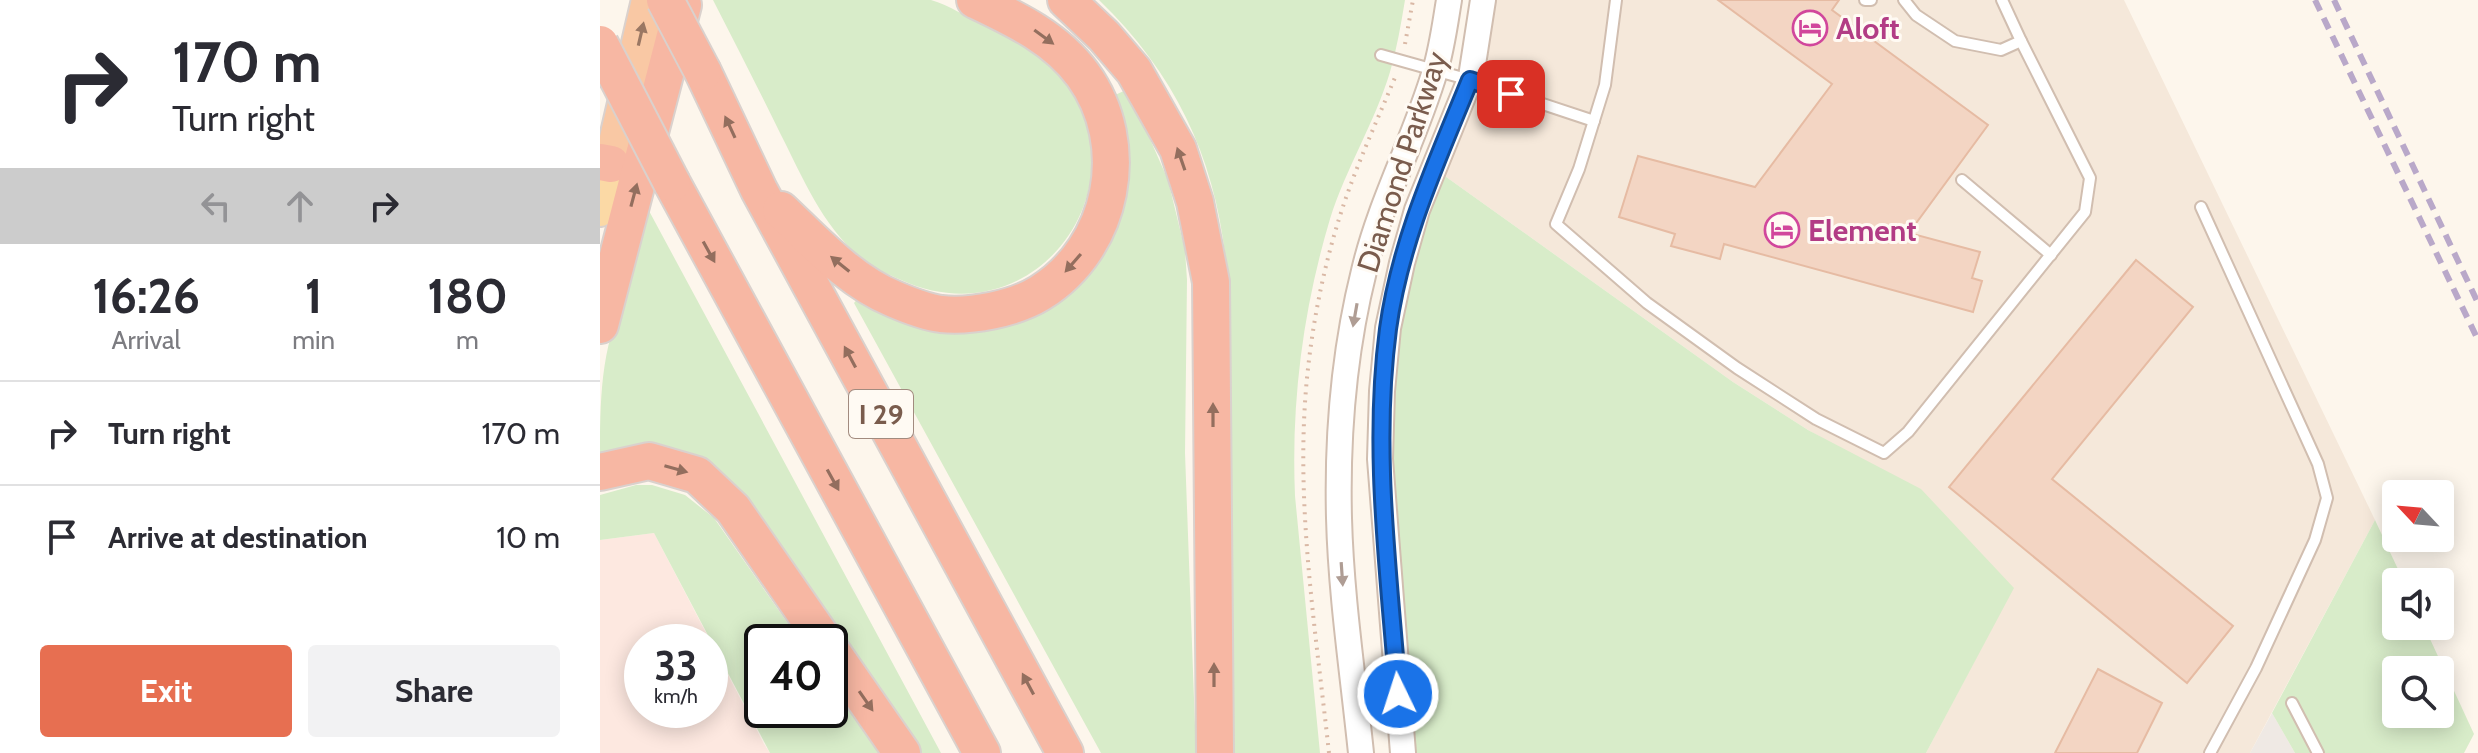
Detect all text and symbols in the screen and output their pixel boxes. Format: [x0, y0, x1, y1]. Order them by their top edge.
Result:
hotel icon: Aloft [1791, 9, 1829, 47]
place label: Aloft [1836, 10, 1900, 47]
one-way arrow [635, 21, 648, 46]
text: 170 m [172, 28, 322, 96]
one-way arrow [1033, 29, 1054, 44]
icon: right [40, 32, 144, 136]
street label: Diamond Parkway [1349, 47, 1455, 277]
pin [1477, 60, 1545, 128]
icon: arrive [1489, 72, 1533, 116]
text: Turn right [172, 96, 315, 140]
one-way arrow [723, 116, 737, 139]
one-way arrow [1174, 147, 1187, 171]
one-way arrow [628, 183, 640, 208]
icon: left [194, 184, 238, 228]
icon: ahead [278, 184, 322, 228]
icon: right [362, 184, 406, 228]
hotel icon: Element [1763, 211, 1801, 249]
place label: Element [1808, 212, 1916, 249]
one-way arrow [702, 240, 716, 263]
one-way arrow [1064, 254, 1082, 273]
one-way arrow [830, 256, 850, 273]
text: 16:26 [92, 267, 200, 325]
text: 1 [305, 267, 322, 325]
text: 180 [427, 267, 508, 325]
one-way arrow [1349, 303, 1361, 328]
text: Arrival [111, 324, 181, 356]
text: min [292, 324, 335, 356]
text: m [456, 324, 479, 356]
one-way arrow [844, 346, 857, 369]
road number: I 29 [849, 390, 913, 438]
one-way arrow [1206, 402, 1219, 427]
icon: right [40, 411, 84, 455]
text: Turn right [108, 415, 231, 452]
text: 170 m [481, 415, 560, 452]
one-way arrow [664, 463, 688, 476]
one-way arrow [826, 469, 840, 491]
north arrow [2382, 480, 2454, 552]
map controls [2382, 480, 2454, 728]
icon: arrive [40, 515, 84, 559]
text: Arrive at destination [108, 519, 368, 556]
text: 10 m [496, 519, 560, 556]
one-way arrow [1336, 562, 1349, 587]
button: sound [2382, 568, 2454, 640]
speed limit sign: 40 [744, 624, 848, 728]
text: 33 [654, 641, 698, 690]
button: Exit [40, 645, 292, 737]
button: Share [308, 645, 560, 737]
position arrow [1356, 652, 1440, 736]
button: search [2382, 656, 2454, 728]
one-way arrow [1208, 662, 1221, 687]
one-way arrow [1021, 673, 1034, 696]
text: km/h [654, 684, 698, 708]
one-way arrow [858, 691, 873, 712]

